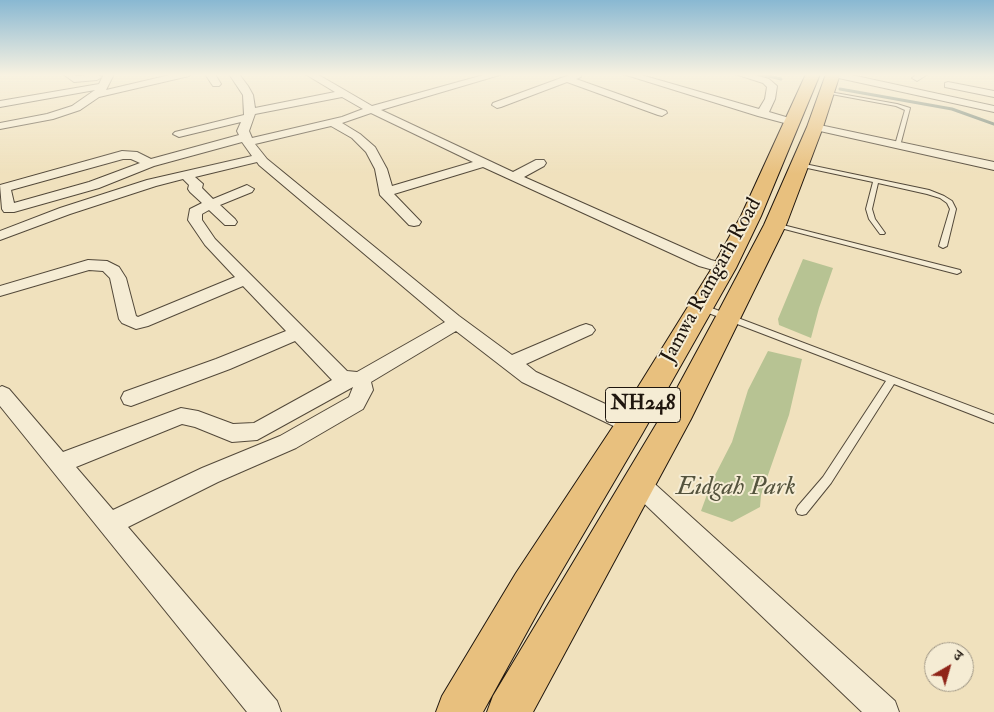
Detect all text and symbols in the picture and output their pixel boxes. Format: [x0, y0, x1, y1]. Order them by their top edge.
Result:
street label: Jamwa Ramgarh Road [656, 194, 768, 368]
road number: NH248 [606, 388, 680, 422]
park label: Eidgah Park [676, 474, 796, 504]
north arrow [924, 642, 974, 692]
text: उ [950, 647, 966, 664]

